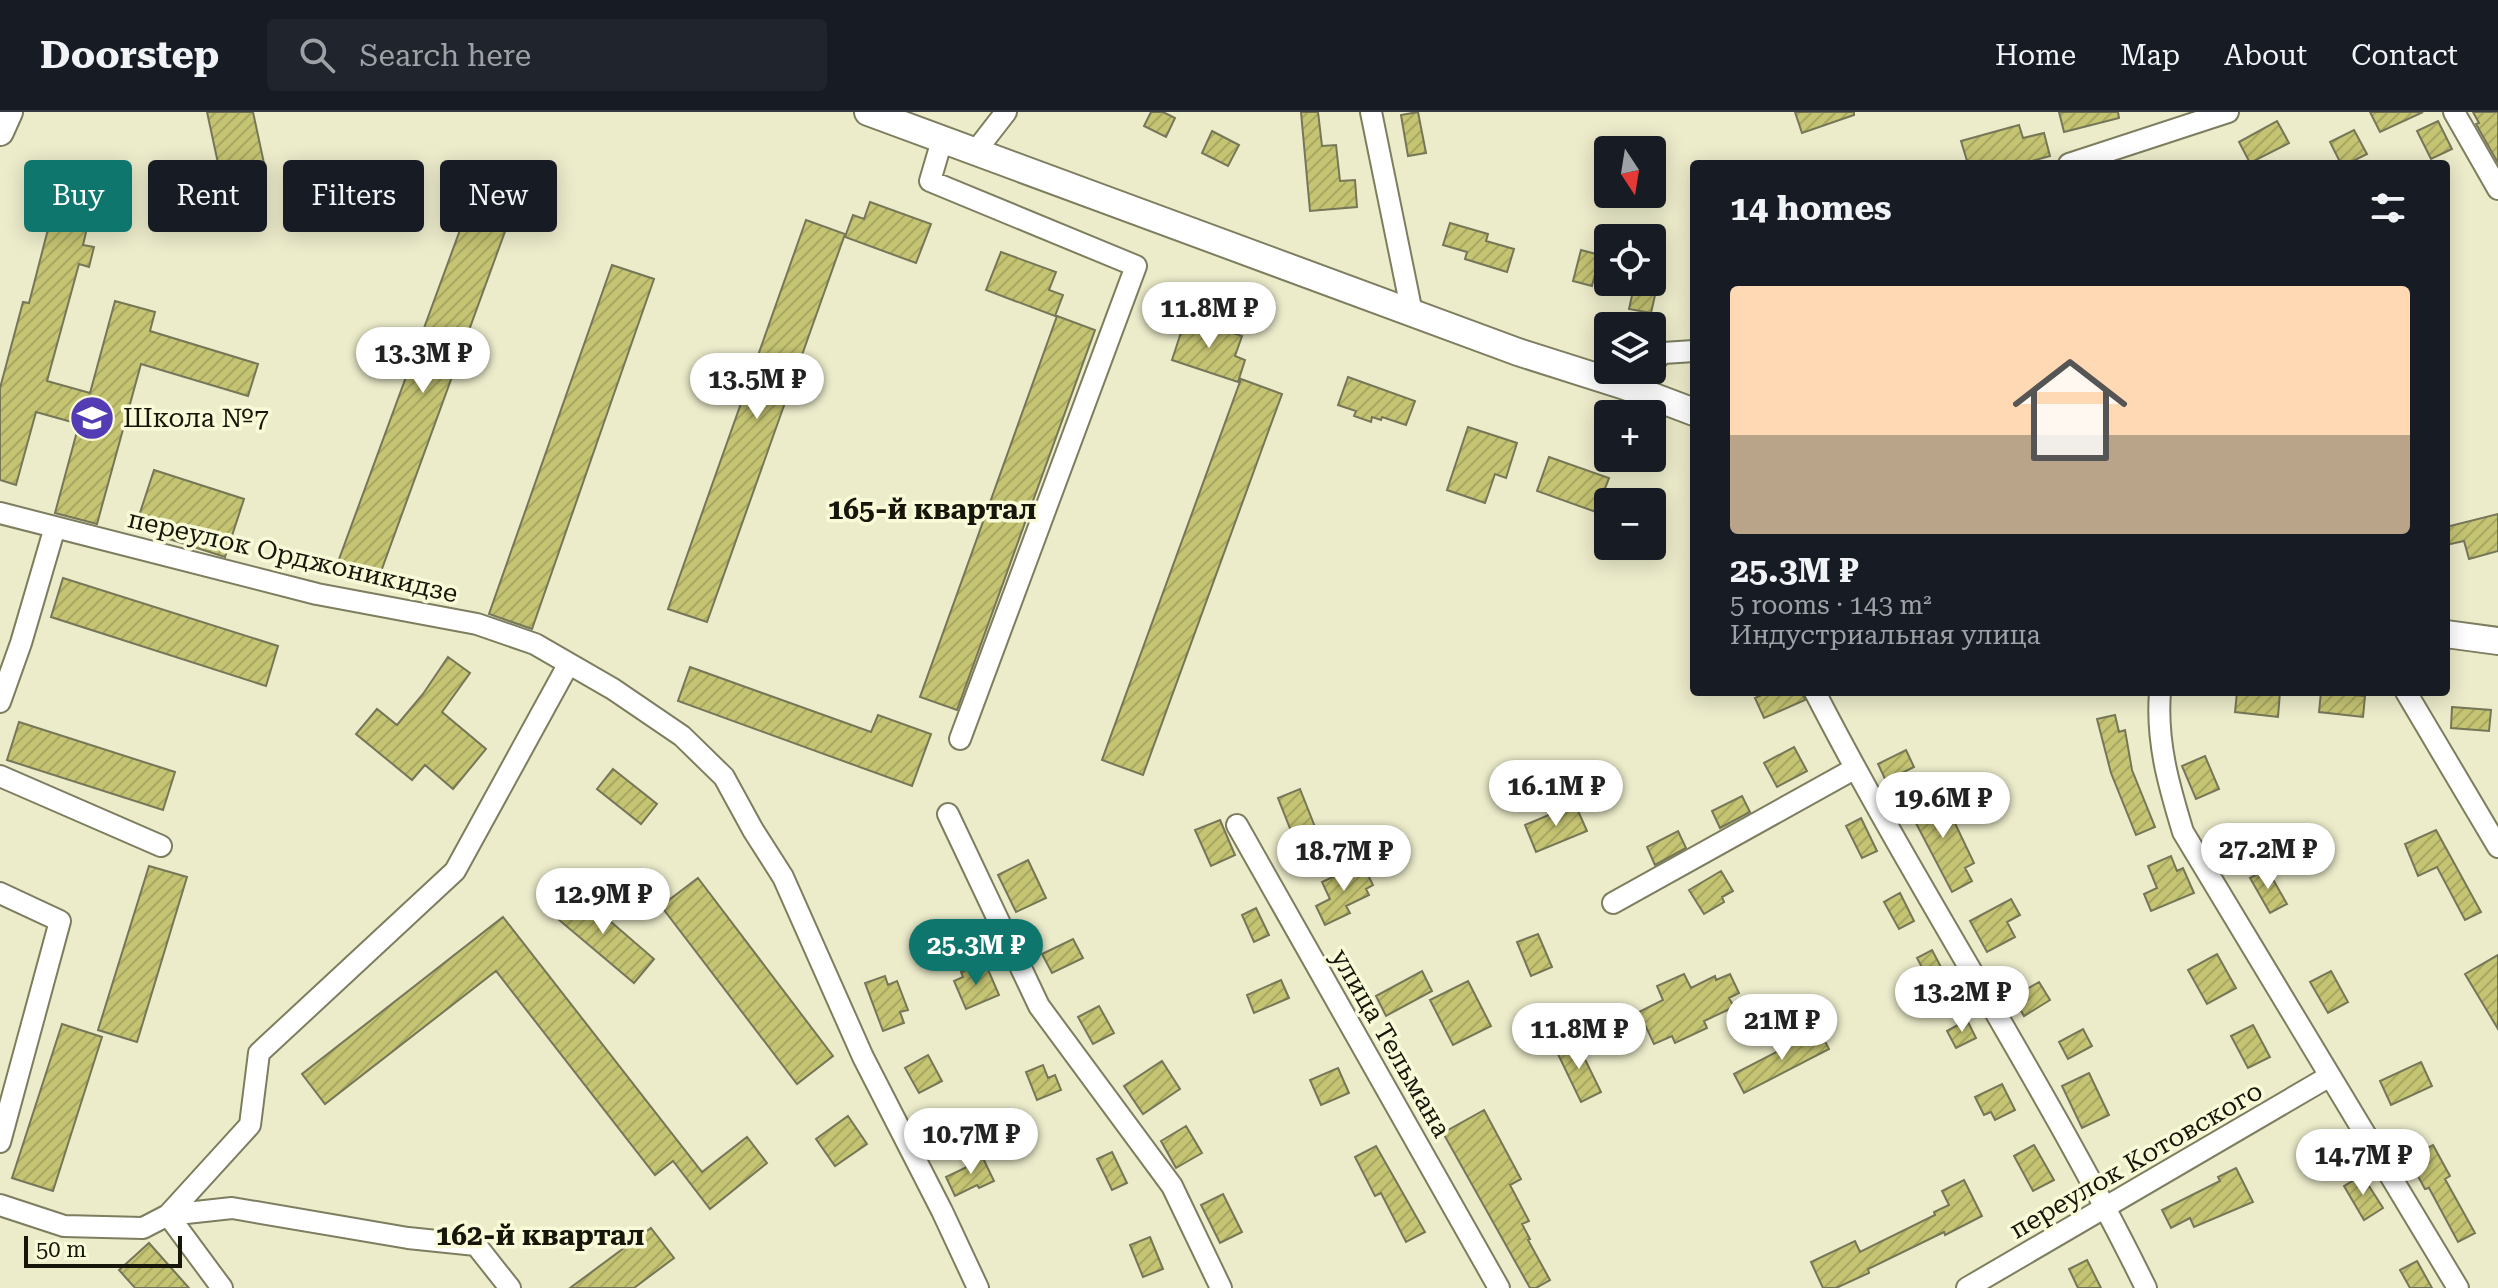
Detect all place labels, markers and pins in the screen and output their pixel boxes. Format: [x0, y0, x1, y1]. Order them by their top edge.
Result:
pin: 11.8M ₽ [1135, 282, 1283, 350]
pin: 13.3M ₽ [349, 327, 497, 395]
pin: 13.5M ₽ [683, 353, 831, 421]
school or university icon: Школа №7 [68, 394, 116, 442]
place label: Школа №7 [123, 403, 269, 433]
pin: 16.1M ₽ [1482, 760, 1630, 828]
pin: 19.6M ₽ [1869, 772, 2017, 840]
pin: 27.2M ₽ [2194, 823, 2342, 891]
pin: 18.7M ₽ [1270, 825, 1418, 893]
pin: 12.9M ₽ [529, 868, 677, 936]
pin: 25.3M ₽ [902, 919, 1050, 987]
pin: 13.2M ₽ [1888, 966, 2036, 1034]
pin: 21M ₽ [1726, 994, 1838, 1062]
pin: 11.8M ₽ [1505, 1003, 1653, 1071]
pin: 10.7M ₽ [897, 1108, 1045, 1176]
pin: 14.7M ₽ [2289, 1129, 2437, 1197]

